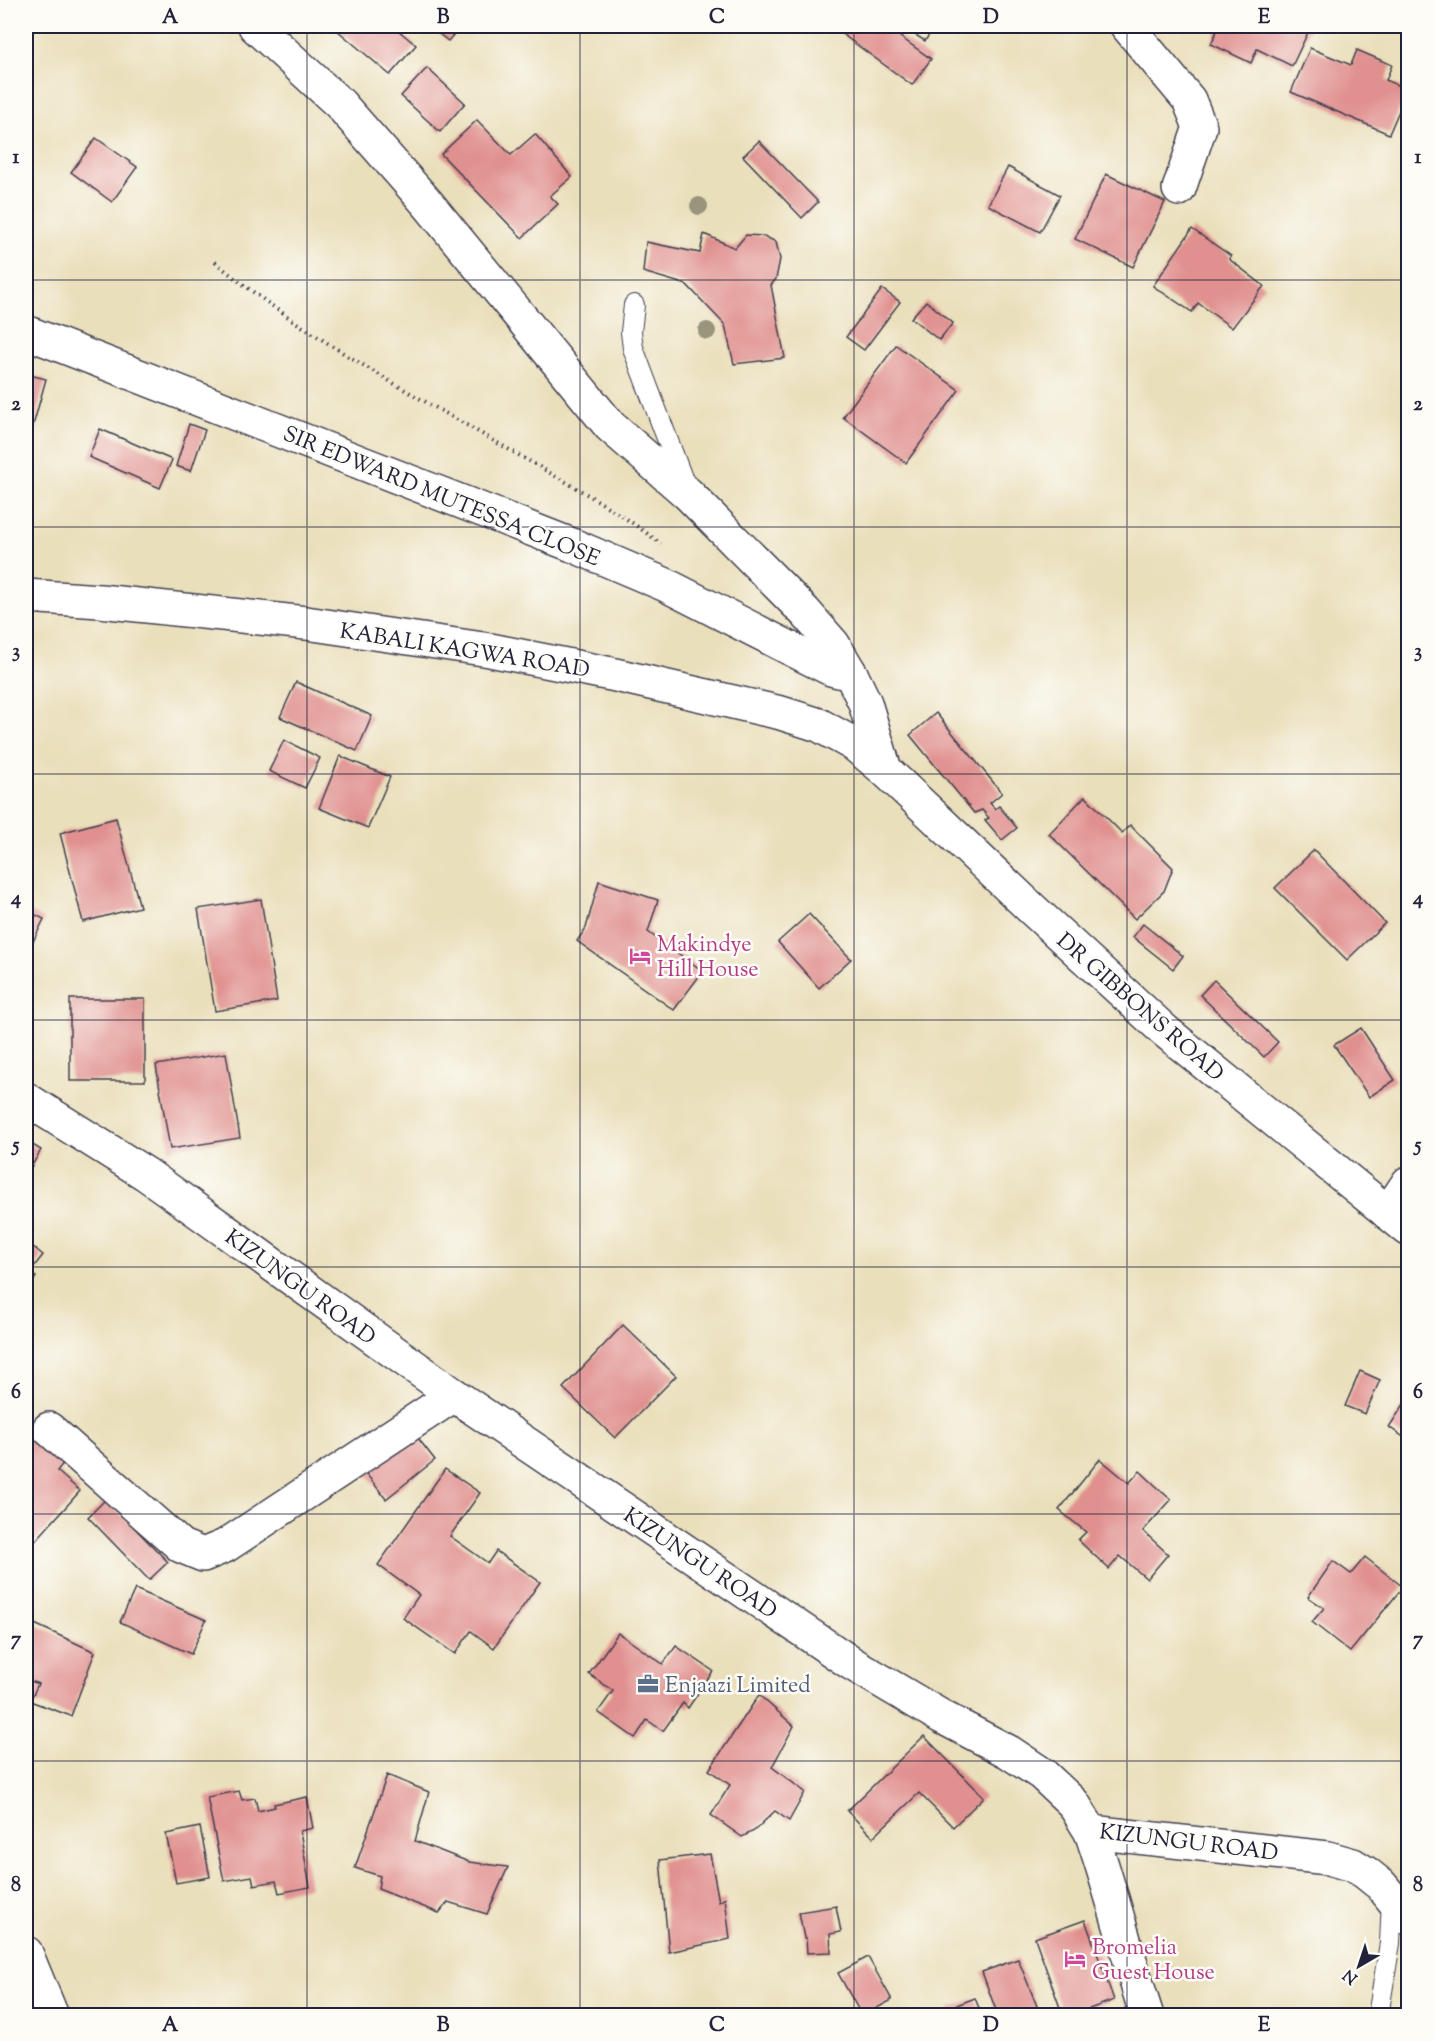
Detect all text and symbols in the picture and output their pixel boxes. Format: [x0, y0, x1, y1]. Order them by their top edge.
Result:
text: A [162, 4, 179, 33]
text: B [437, 4, 450, 33]
text: C [709, 4, 725, 33]
text: D [983, 4, 999, 33]
text: E [1258, 4, 1271, 33]
text: 1 [13, 144, 20, 173]
text: 1 [1415, 144, 1422, 173]
text: 2 [11, 391, 21, 420]
text: 2 [1413, 391, 1423, 420]
street label: SIR EDWARD MUTESSA CLOSE [278, 419, 604, 576]
street label: KABALI KAGWA ROAD [337, 616, 592, 688]
text: 3 [12, 638, 20, 667]
text: 3 [1414, 638, 1422, 667]
text: 4 [10, 885, 21, 914]
text: 4 [1412, 885, 1423, 914]
street label: DR GIBBONS ROAD [1048, 926, 1230, 1090]
place label: Makindye Hill House [657, 930, 759, 987]
hotel icon: Makindye Hill House [628, 944, 652, 968]
text: 5 [11, 1132, 20, 1161]
text: 5 [1413, 1132, 1422, 1161]
street label: KIZUNGU ROAD [217, 1223, 381, 1354]
text: 6 [11, 1379, 21, 1408]
text: 6 [1413, 1379, 1423, 1408]
street label: KIZUNGU ROAD [616, 1501, 783, 1628]
text: 7 [11, 1626, 22, 1655]
text: 7 [1413, 1626, 1424, 1655]
place label: Enjaazi Limited [665, 1671, 811, 1703]
office icon: Enjaazi Limited [636, 1672, 660, 1696]
street label: KIZUNGU ROAD [1097, 1817, 1280, 1871]
text: 8 [11, 1872, 21, 1901]
text: 8 [1413, 1872, 1423, 1901]
place label: Bromelia Guest House [1092, 1933, 1215, 1990]
north arrow [1329, 1936, 1389, 1996]
hotel icon: Bromelia Guest House [1063, 1947, 1087, 1971]
text: N [1339, 1963, 1363, 1989]
text: A [162, 2012, 179, 2041]
text: B [437, 2012, 450, 2041]
text: C [709, 2012, 725, 2041]
text: D [983, 2012, 999, 2041]
text: E [1258, 2012, 1271, 2041]

